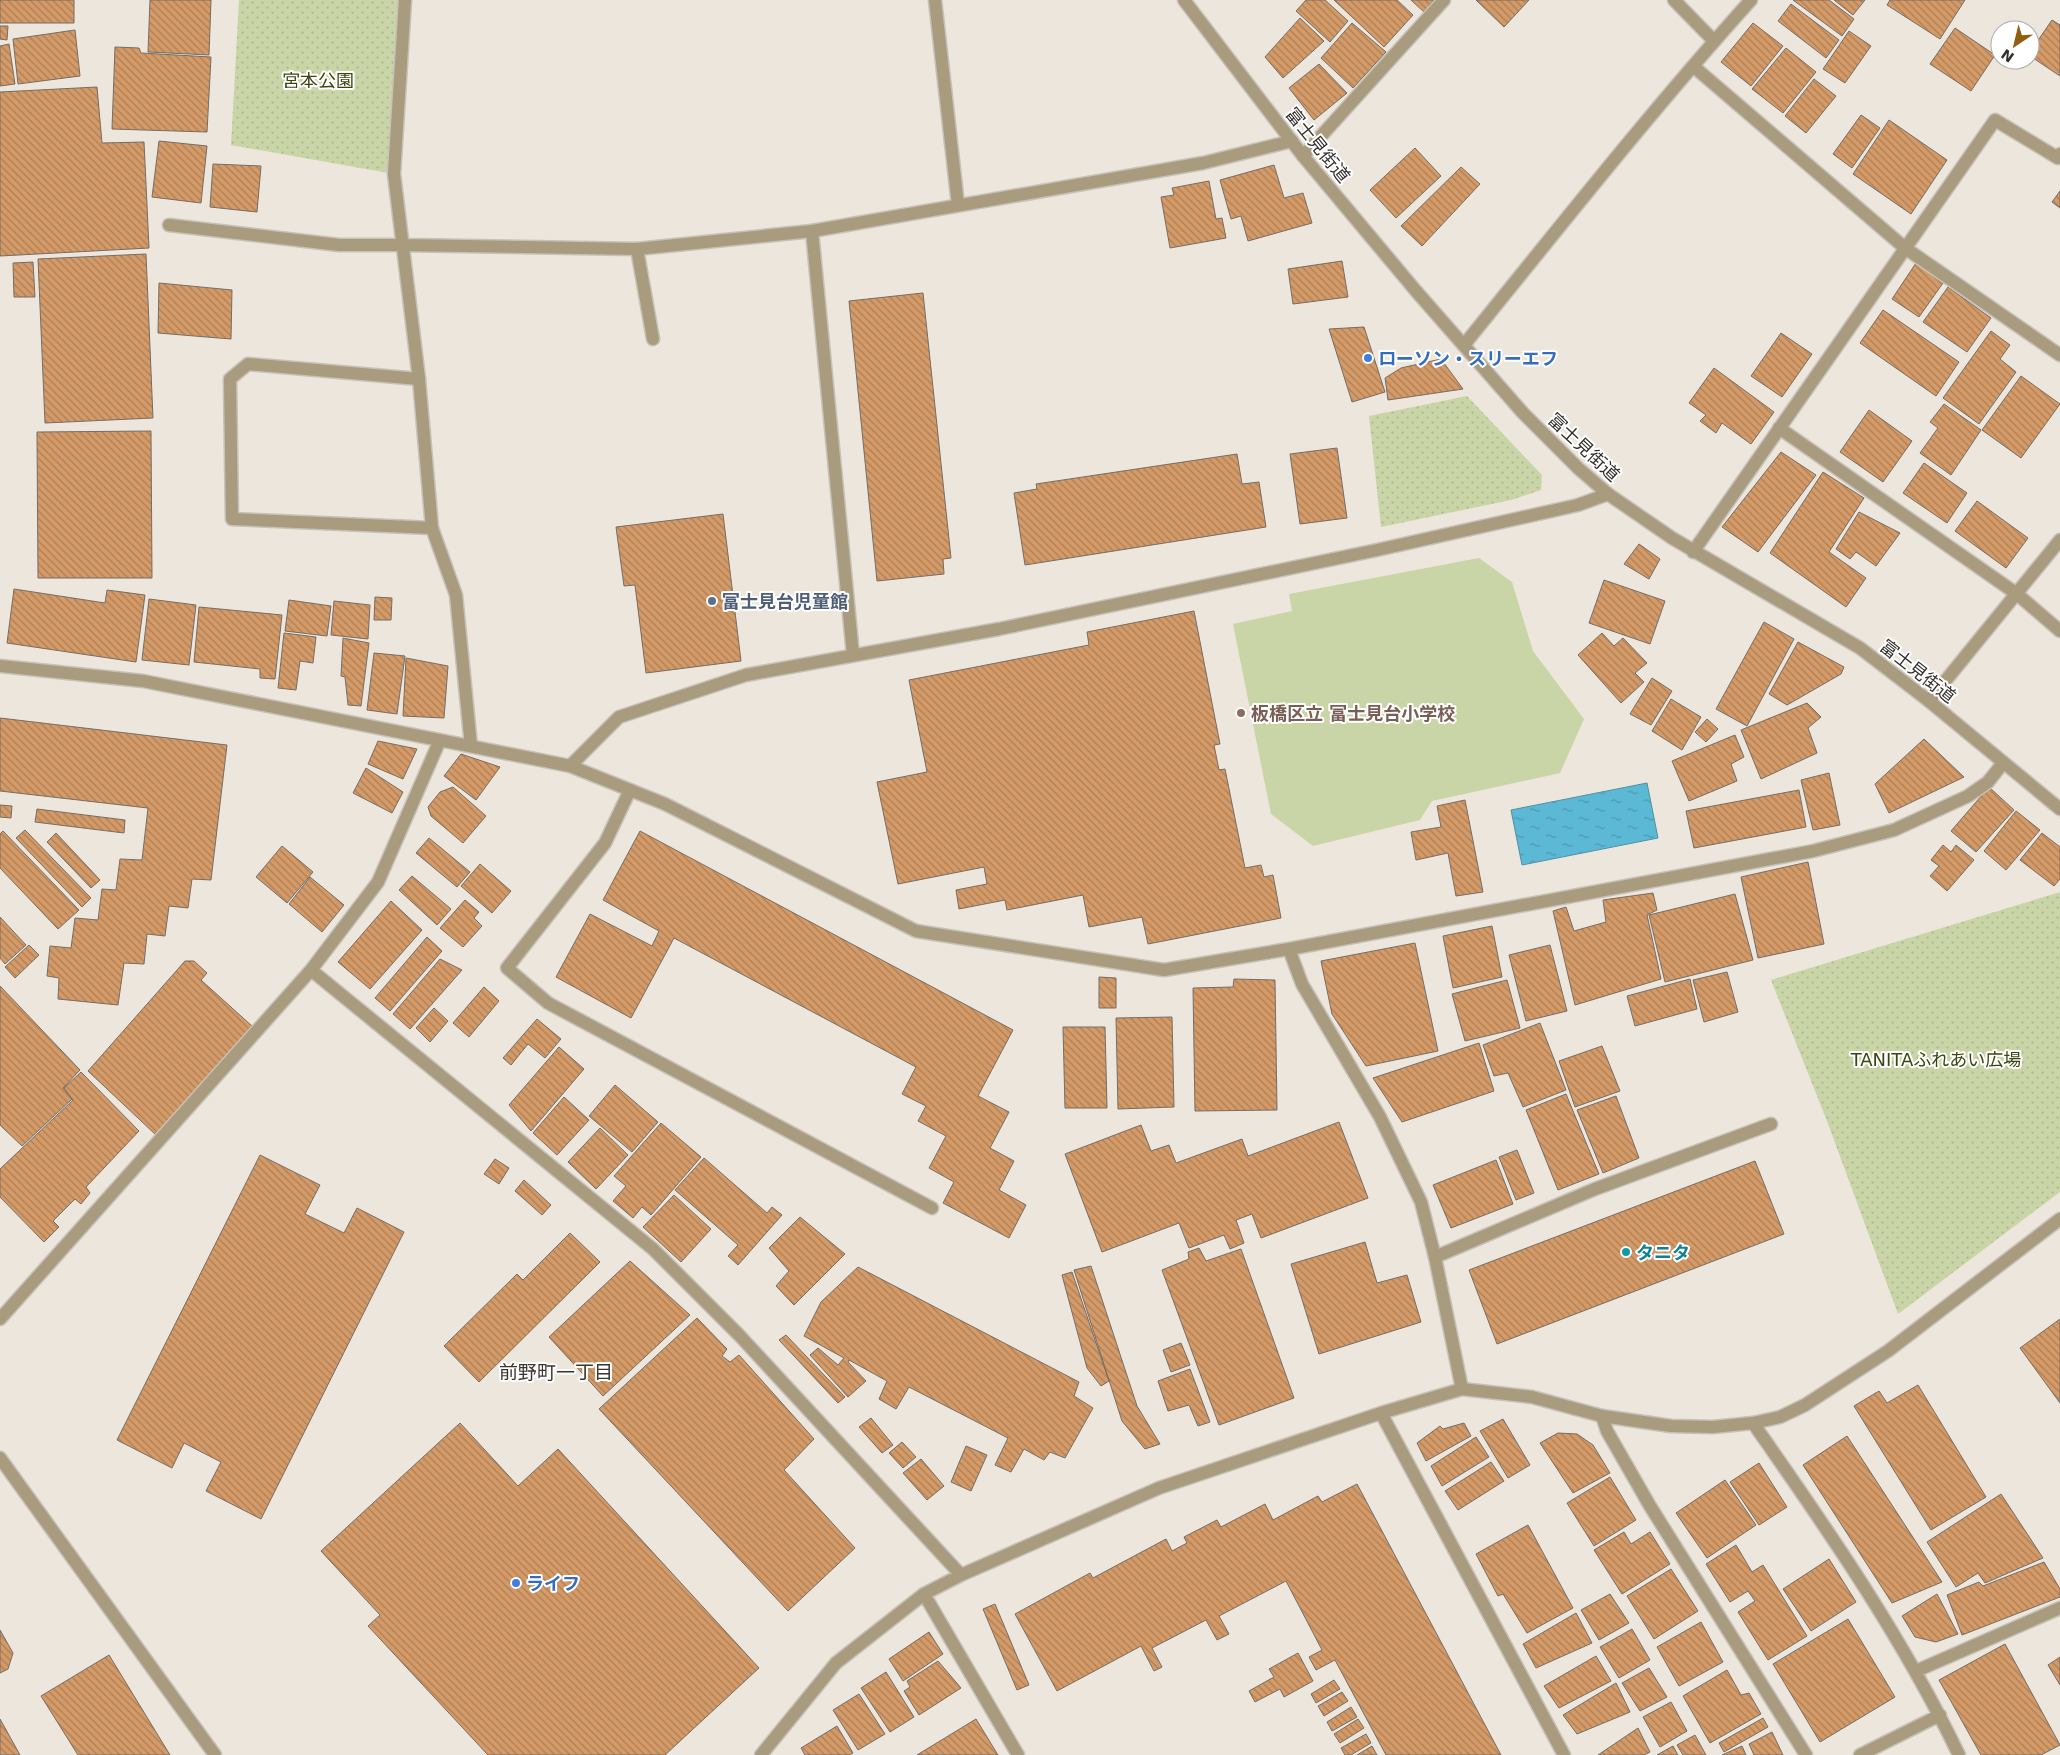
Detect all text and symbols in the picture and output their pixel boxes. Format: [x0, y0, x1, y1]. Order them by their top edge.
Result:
north arrow [1990, 20, 2040, 70]
text: N [1998, 46, 2017, 66]
park label: 宮本公園 [282, 70, 354, 91]
street label: 富士見街道 [1282, 103, 1354, 187]
place label: ローソン・スリーエフ [1378, 348, 1558, 369]
marker: ローソン・スリーエフ [1362, 352, 1374, 364]
street label: 富士見街道 [1544, 409, 1624, 485]
place label: 富士見台児童館 [722, 591, 848, 612]
marker: 富士見台児童館 [706, 595, 718, 607]
street label: 富士見街道 [1876, 635, 1960, 707]
place label: 板橋区立 富士見台小学校 [1251, 703, 1455, 724]
marker: 板橋区立 富士見台小学校 [1235, 707, 1247, 719]
park label: TANITAふれあい広場 [1850, 1049, 2021, 1070]
place label: タニタ [1636, 1242, 1690, 1263]
marker: タニタ [1620, 1246, 1632, 1258]
district label: 前野町一丁目 [499, 1361, 613, 1383]
place label: ライフ [526, 1573, 580, 1594]
marker: ライフ [510, 1577, 522, 1589]

